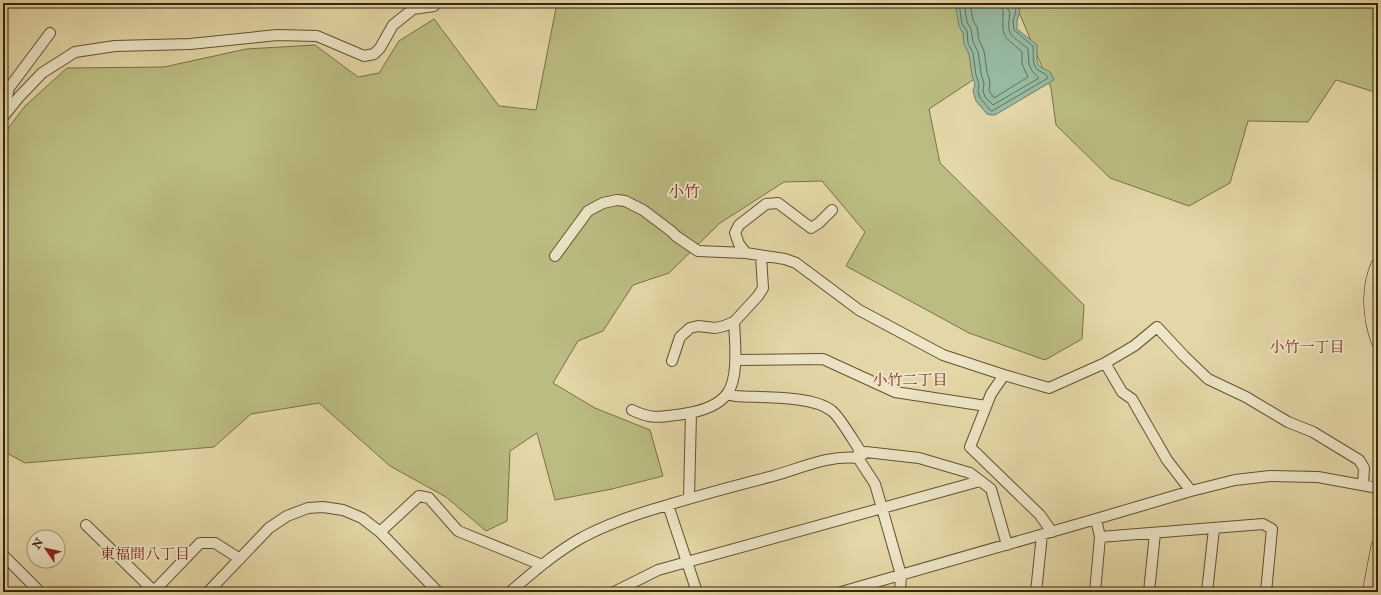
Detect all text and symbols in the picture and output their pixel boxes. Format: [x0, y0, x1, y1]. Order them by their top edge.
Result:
district label: 小竹 [668, 182, 700, 202]
district label: 小竹一丁目 [1269, 338, 1345, 357]
district label: 小竹二丁目 [872, 371, 948, 390]
north arrow [26, 529, 66, 569]
text: N [29, 535, 47, 552]
district label: 東福間八丁目 [100, 545, 190, 564]

